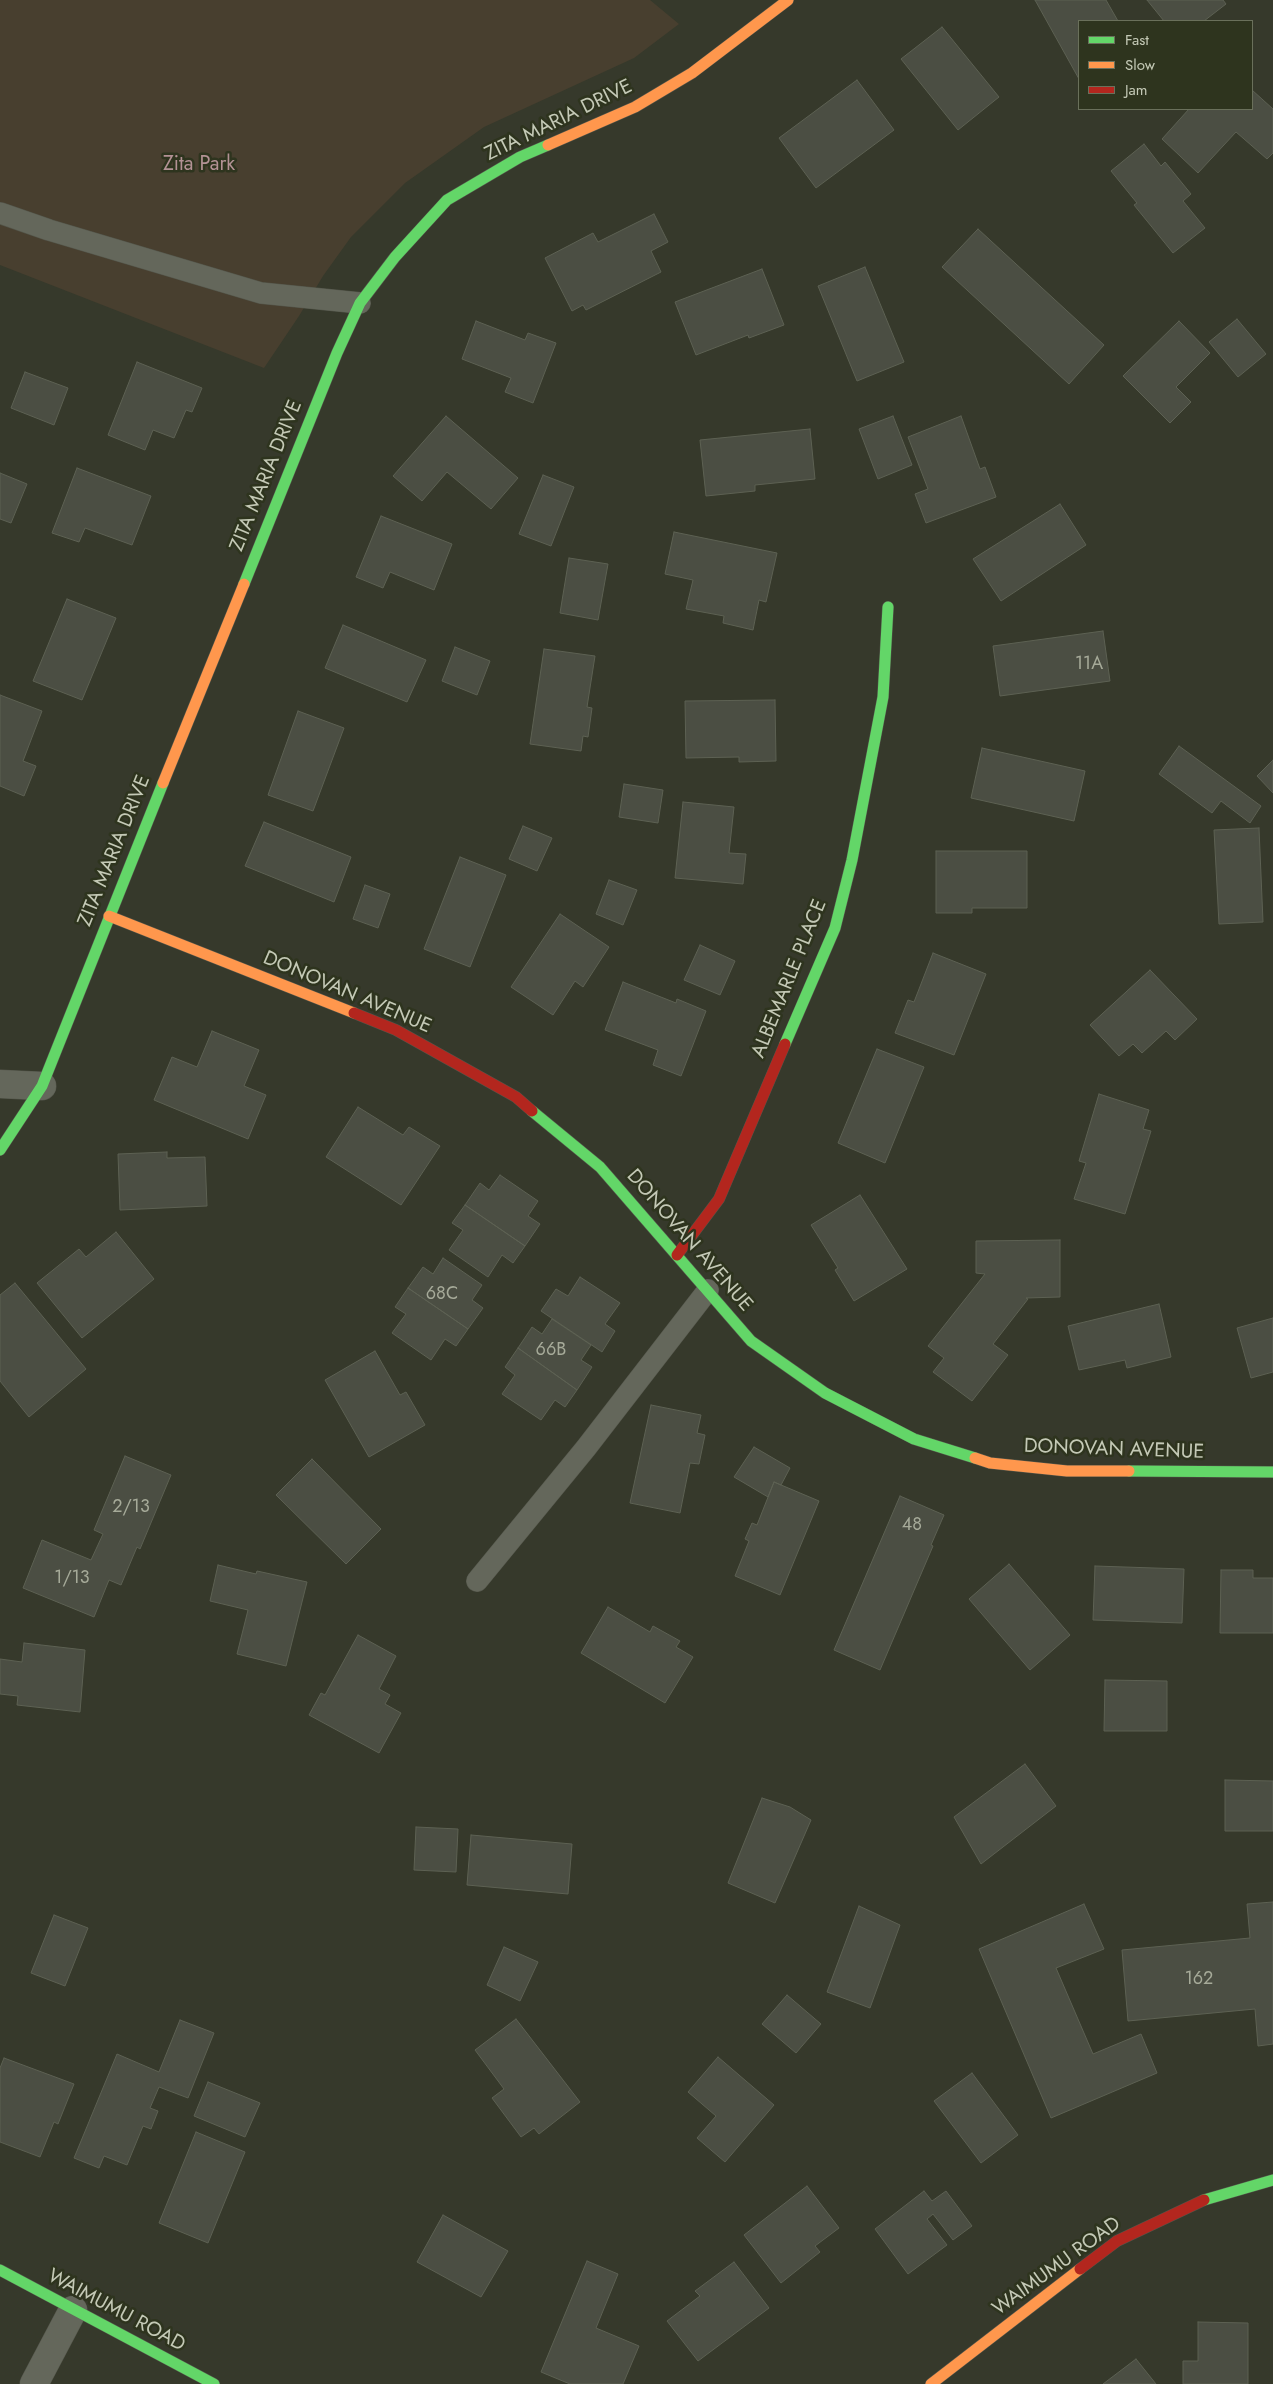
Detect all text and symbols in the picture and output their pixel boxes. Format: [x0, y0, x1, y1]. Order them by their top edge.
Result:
legend [1078, 20, 1253, 110]
text: Fast [1125, 29, 1149, 51]
text: Slow [1125, 54, 1155, 76]
street label: ZITA MARIA DRIVE [481, 75, 637, 167]
text: Jam [1125, 79, 1148, 101]
park label: Zita Park [163, 153, 235, 177]
street label: ZITA MARIA DRIVE [226, 397, 308, 555]
house number: 11A [1075, 654, 1103, 676]
street label: ZITA MARIA DRIVE [74, 772, 156, 930]
street label: ALBEMARLE PLACE [747, 896, 833, 1062]
street label: DONOVAN AVENUE [259, 947, 435, 1039]
street label: DONOVAN AVENUE [621, 1165, 757, 1317]
house number: 68C [426, 1284, 458, 1306]
house number: 66B [536, 1340, 566, 1362]
street label: DONOVAN AVENUE [1023, 1435, 1205, 1465]
house number: 2/13 [112, 1497, 150, 1519]
house number: 48 [902, 1515, 922, 1537]
house number: 1/13 [54, 1568, 90, 1590]
house number: 162 [1185, 1969, 1213, 1991]
street label: WAIMUMU ROAD [988, 2212, 1126, 2322]
street label: WAIMUMU ROAD [43, 2265, 189, 2357]

